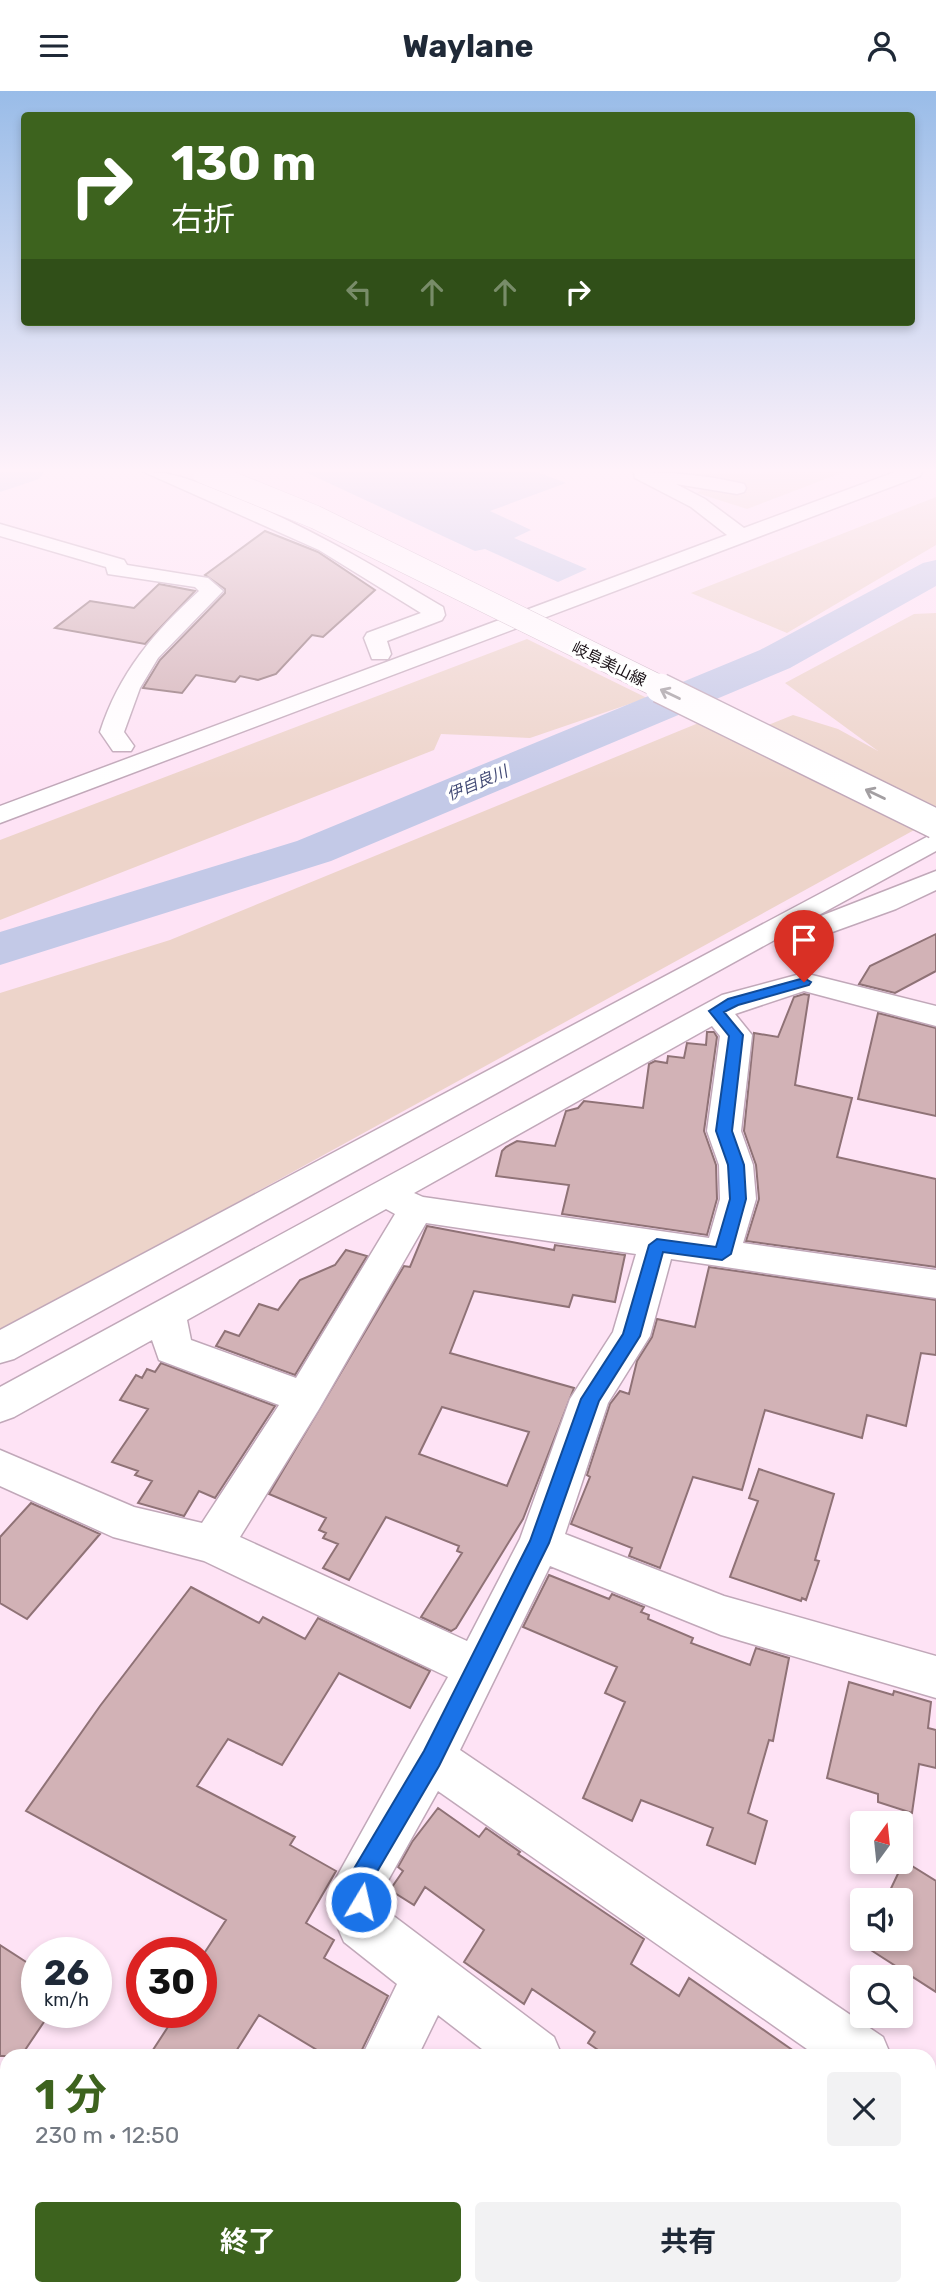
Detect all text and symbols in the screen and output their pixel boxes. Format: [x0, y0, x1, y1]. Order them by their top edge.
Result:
icon: menu [35, 27, 73, 65]
text: Waylane [402, 27, 534, 65]
icon: person [863, 27, 901, 65]
text: 130 m [171, 134, 316, 192]
icon: right [56, 140, 147, 231]
text: 右折 [171, 200, 235, 238]
icon: left [340, 273, 378, 311]
icon: ahead [413, 273, 451, 311]
icon: ahead [486, 273, 524, 311]
icon: right [559, 273, 597, 311]
street label: 岐阜美山線 [569, 638, 649, 690]
one-way arrow [660, 687, 681, 701]
water label: 伊自良川 [444, 761, 512, 804]
one-way arrow [865, 787, 886, 801]
pin [774, 910, 834, 982]
icon: arrive [785, 921, 823, 959]
north arrow [850, 1811, 914, 1874]
map controls [850, 1811, 913, 2028]
position arrow [324, 1865, 398, 1939]
button: sound [850, 1888, 913, 1951]
speed limit sign: 30 [126, 1937, 217, 2028]
text: 26 [44, 1952, 89, 1994]
button: search [850, 1965, 913, 2028]
text: km/h [44, 1989, 89, 2011]
text: 1 分 [35, 2070, 107, 2120]
button: close [827, 2072, 901, 2146]
text: 230 m · 12:50 [35, 2121, 179, 2149]
button: 終了 [35, 2202, 461, 2282]
button: 共有 [475, 2202, 901, 2282]

